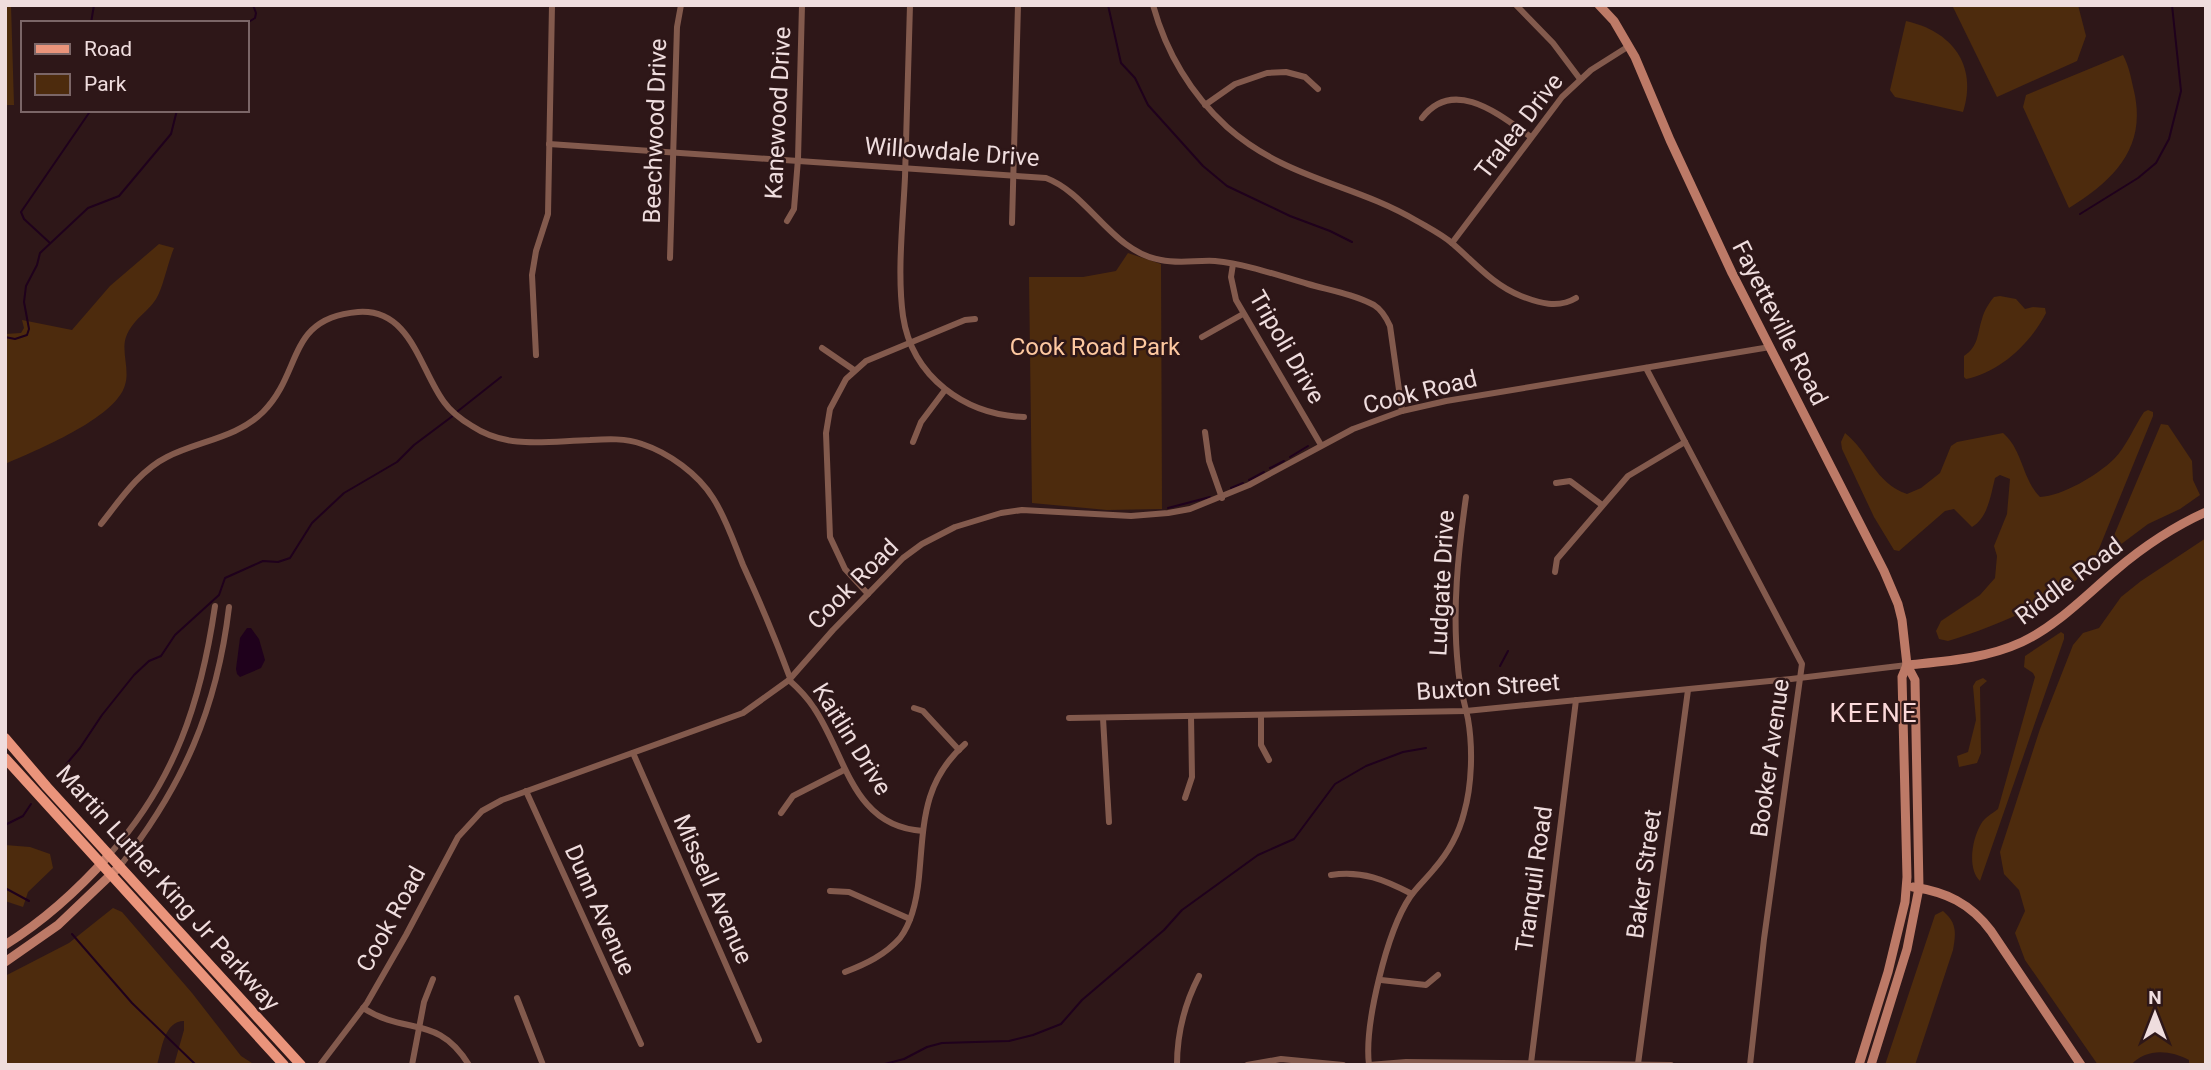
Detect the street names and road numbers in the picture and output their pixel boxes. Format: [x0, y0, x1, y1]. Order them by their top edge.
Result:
street label: Kanewood Drive [759, 26, 797, 200]
street label: Beechwood Drive [638, 38, 672, 224]
street label: Tralea Drive [1469, 68, 1569, 184]
street label: Willowdale Drive [863, 132, 1041, 172]
street label: Fayetteville Road [1726, 236, 1834, 410]
street label: Tripoli Drive [1243, 285, 1331, 409]
street label: Cook Road [1360, 364, 1480, 420]
street label: Ludgate Drive [1424, 509, 1460, 657]
street label: Riddle Road [2010, 532, 2128, 630]
street label: Cook Road [802, 533, 904, 635]
street label: Buxton Street [1415, 668, 1561, 706]
street label: Booker Avenue [1745, 677, 1795, 839]
street label: Kaitlin Drive [807, 678, 897, 800]
street label: Martin Luther King Jr Parkway [50, 759, 286, 1017]
street label: Tranquil Road [1510, 804, 1558, 954]
street label: Baker Street [1621, 808, 1667, 940]
street label: Missell Avenue [668, 810, 758, 968]
street label: Dunn Avenue [559, 840, 641, 980]
street label: Cook Road [351, 861, 431, 977]

